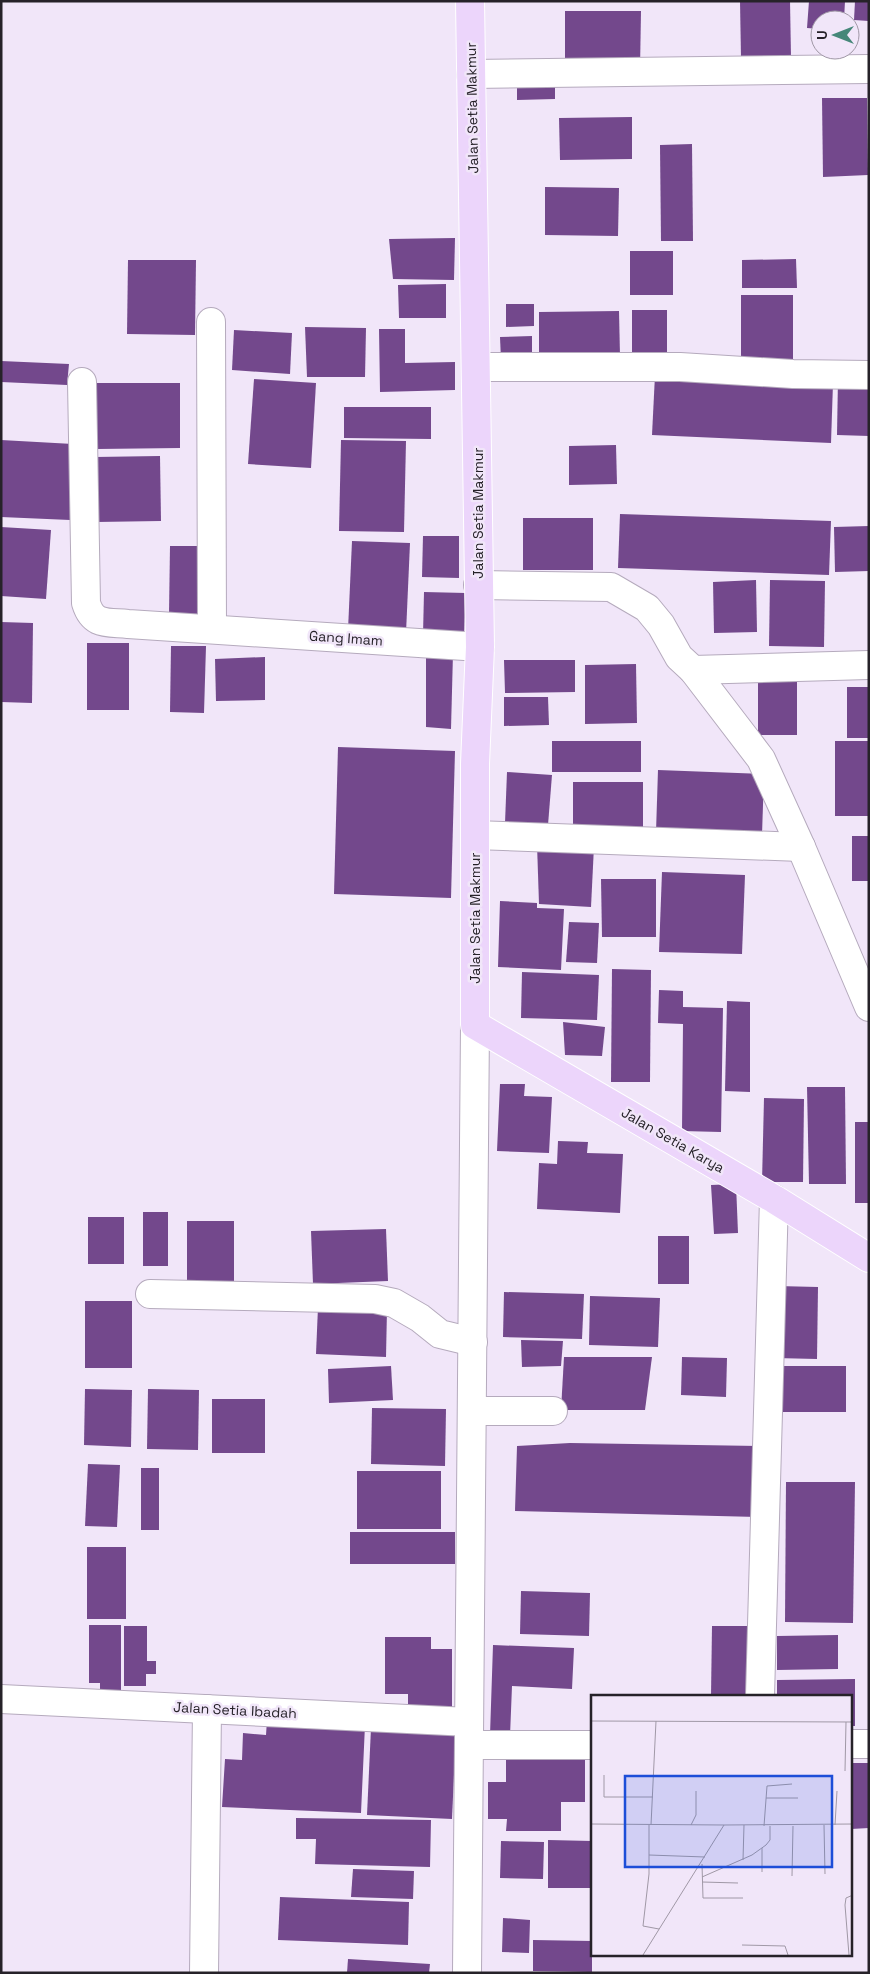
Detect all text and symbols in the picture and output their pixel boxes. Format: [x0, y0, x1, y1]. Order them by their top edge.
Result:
north arrow [810, 10, 860, 60]
text: U [813, 30, 831, 40]
street label: Jalan Setia Makmur [462, 42, 482, 174]
street label: Jalan Setia Makmur [469, 447, 487, 579]
street label: Gang Imam [308, 626, 384, 650]
street label: Jalan Setia Makmur [466, 852, 484, 984]
street label: Jalan Setia Karya [618, 1103, 728, 1177]
inset map [591, 1695, 852, 1956]
street label: Jalan Setia Ibadah [173, 1698, 297, 1722]

